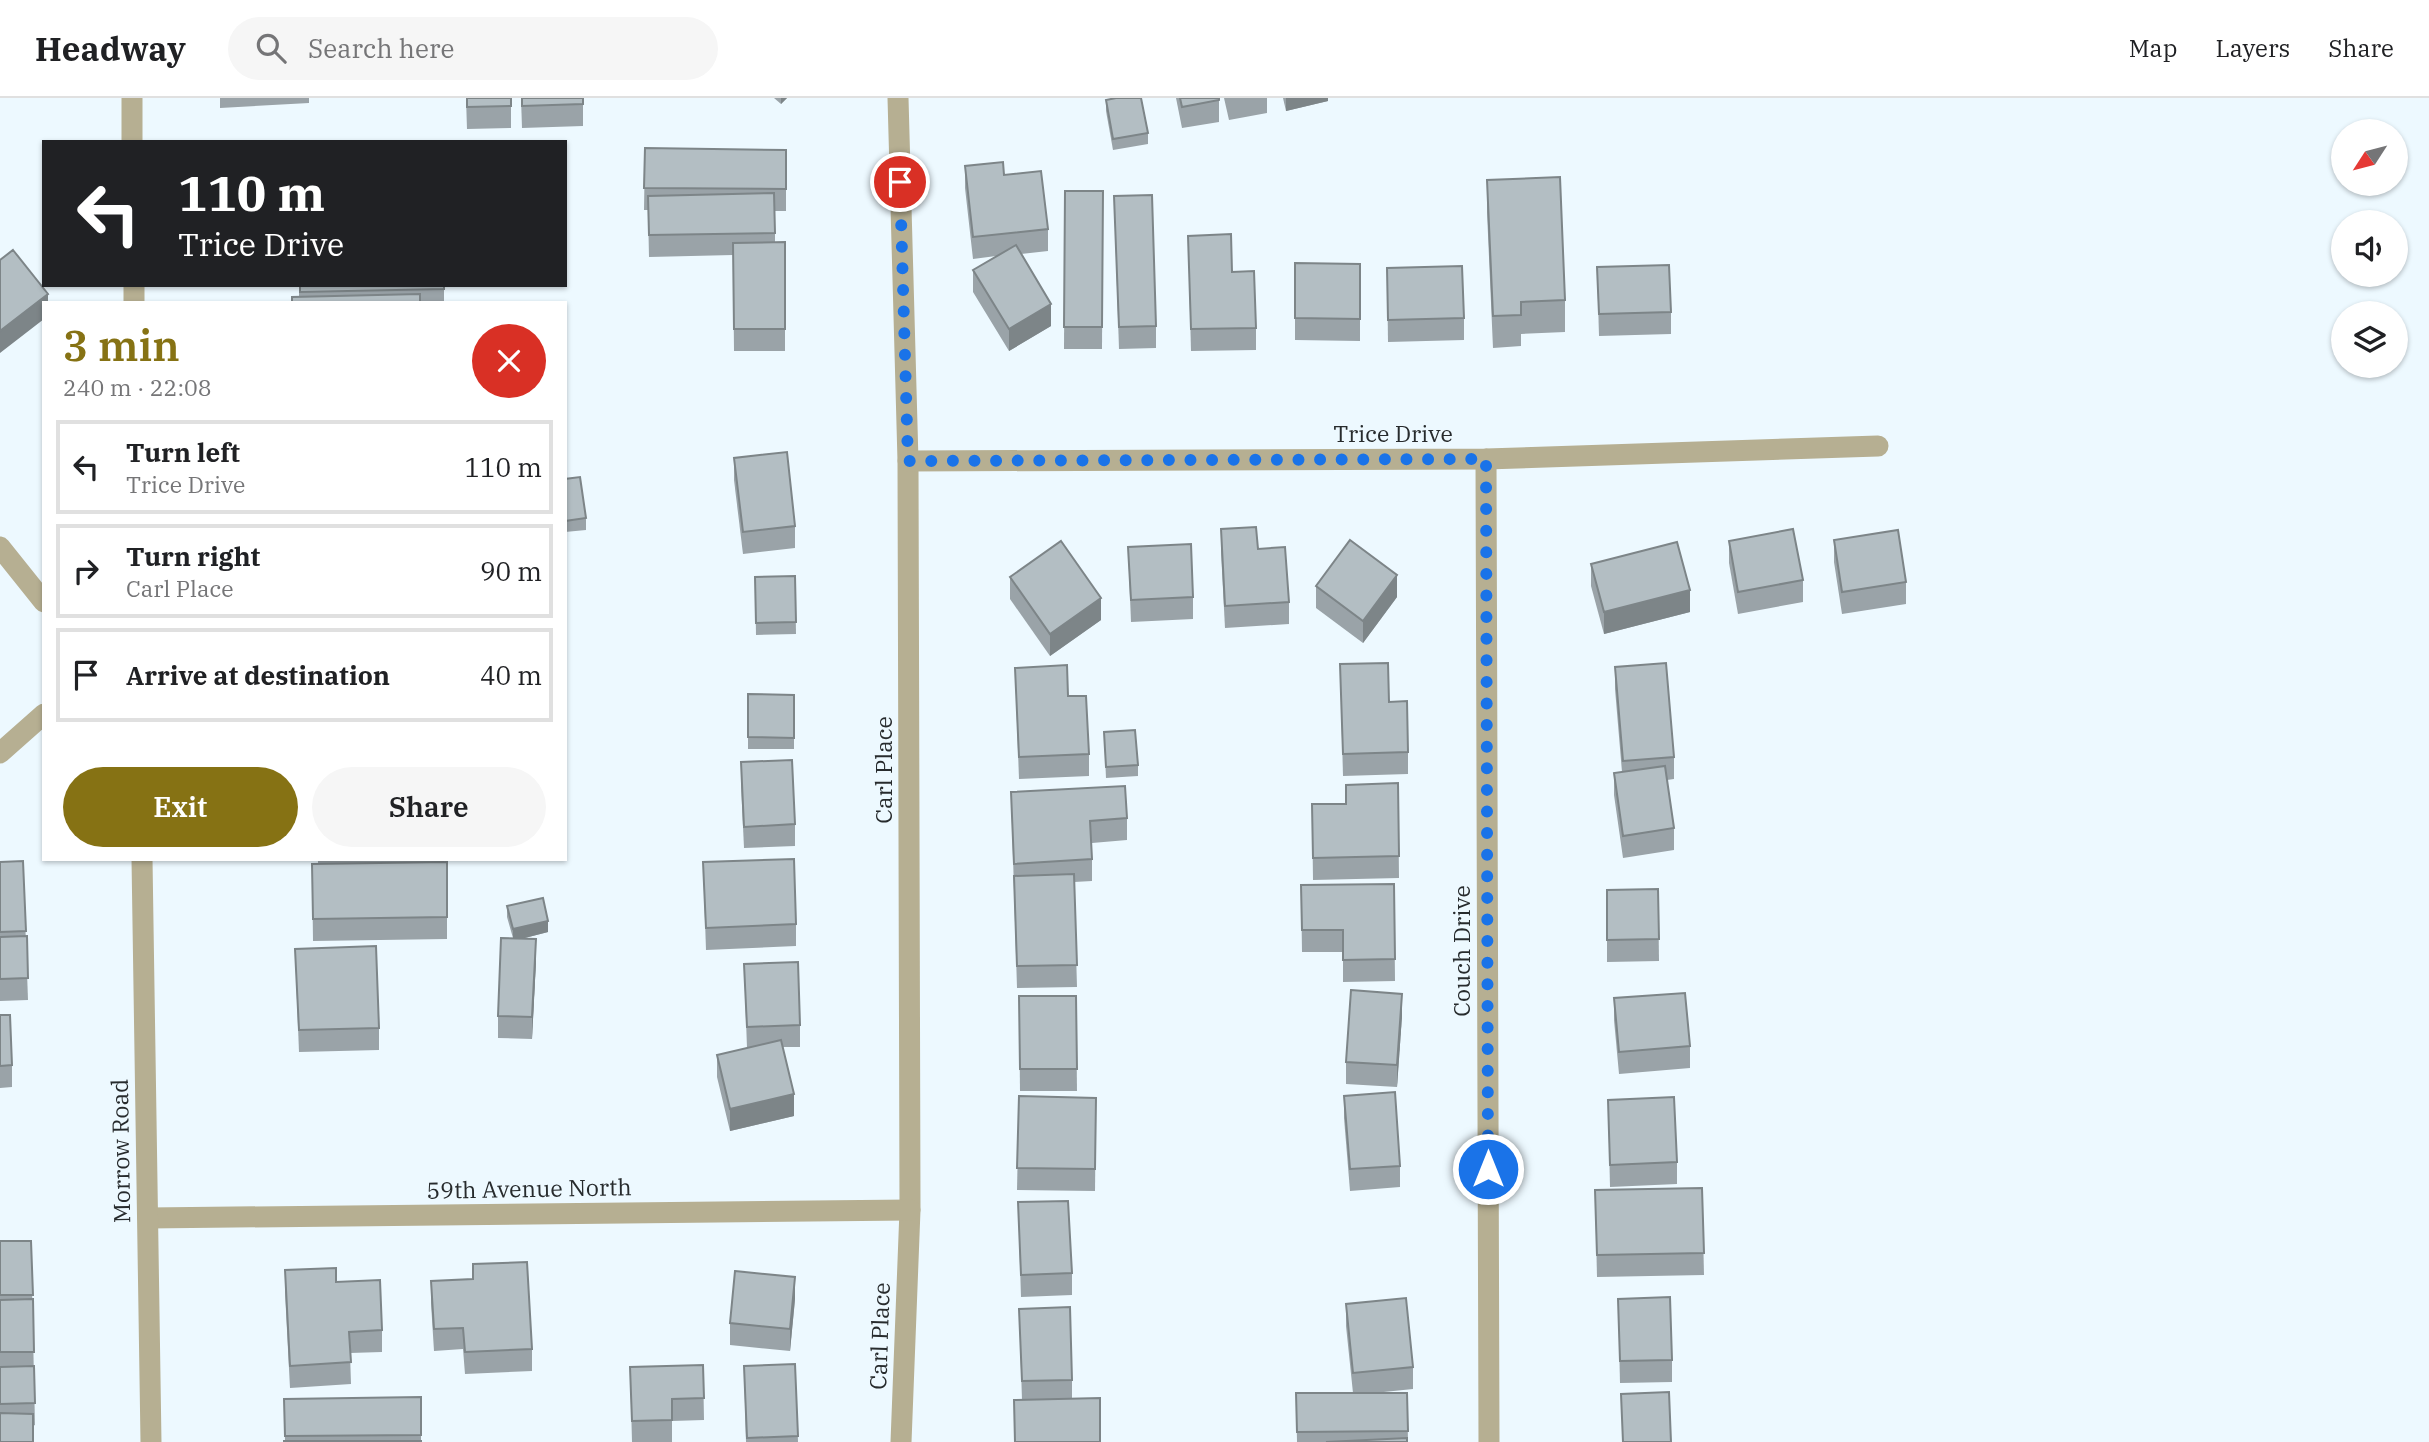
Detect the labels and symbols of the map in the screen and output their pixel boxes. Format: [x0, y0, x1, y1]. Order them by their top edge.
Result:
north arrow [2331, 119, 2408, 196]
pin [870, 152, 930, 212]
street label: Trice Drive [1333, 418, 1453, 448]
street label: Carl Place [868, 716, 898, 824]
street label: Couch Drive [1446, 885, 1476, 1017]
street label: Morrow Road [104, 1079, 136, 1223]
position arrow [1451, 1132, 1525, 1206]
street label: 59th Avenue North [426, 1171, 632, 1205]
street label: Carl Place [862, 1282, 896, 1390]

